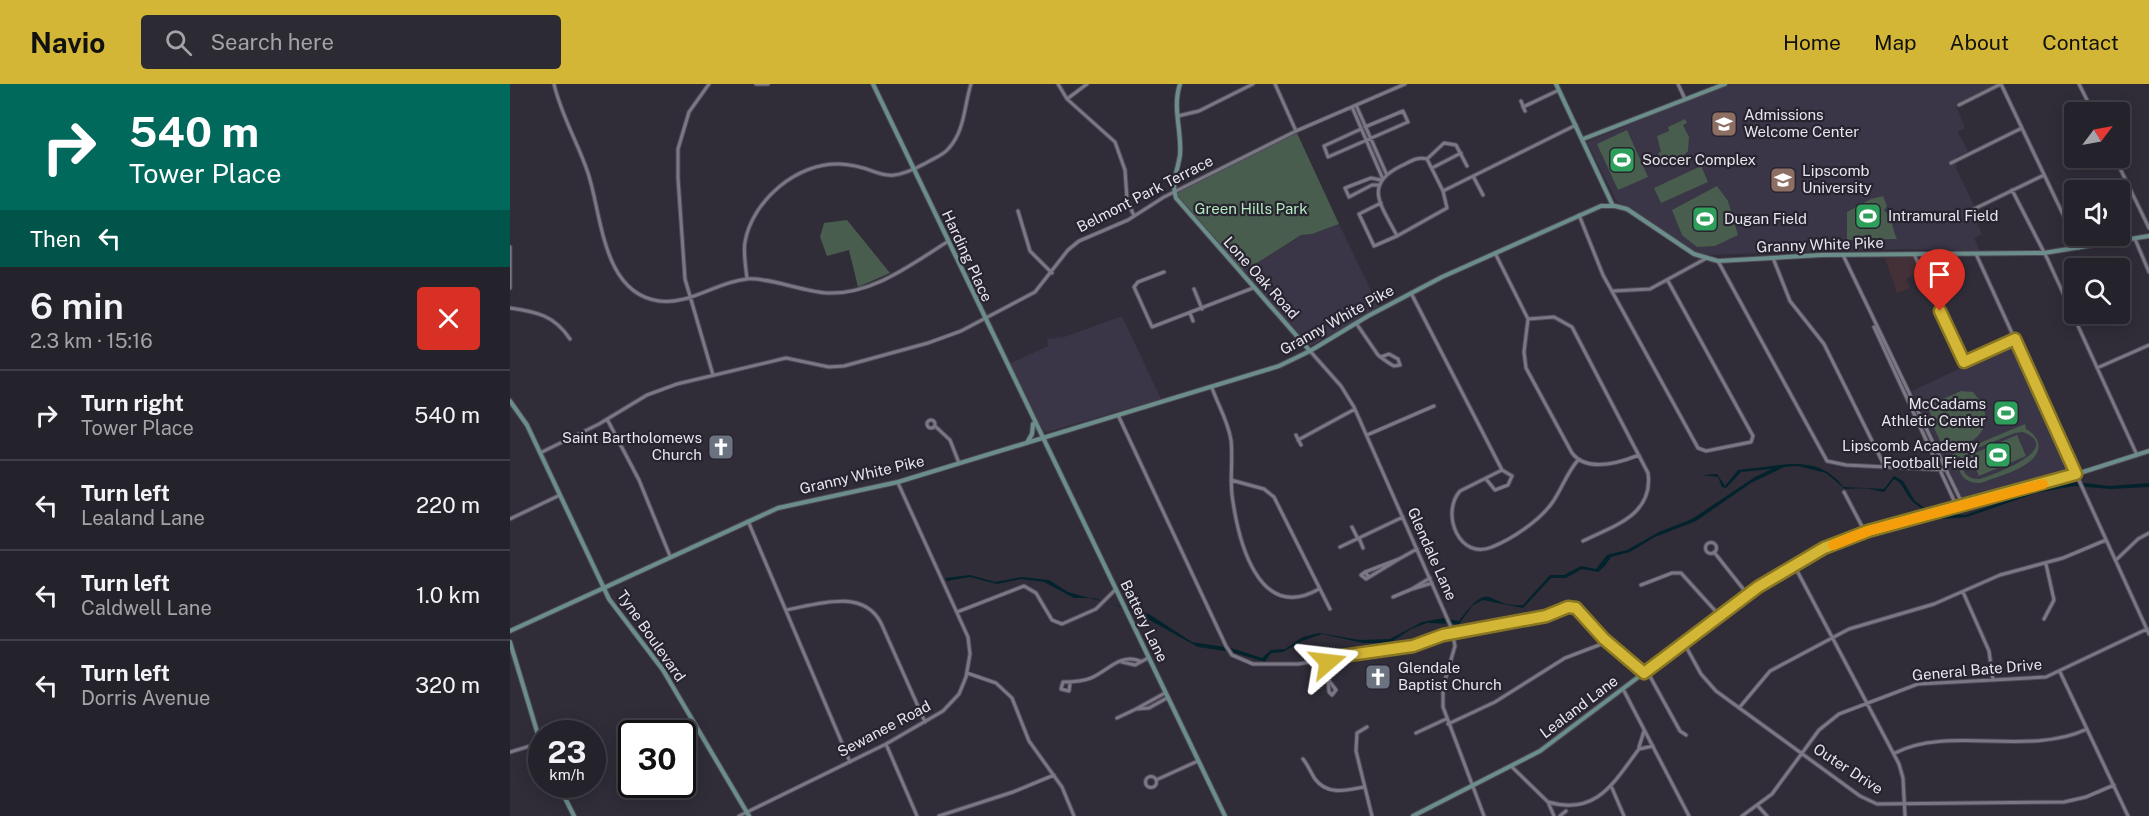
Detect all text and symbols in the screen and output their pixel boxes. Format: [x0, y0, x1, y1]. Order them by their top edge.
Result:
search box [141, 15, 561, 69]
text: Navio [30, 26, 105, 59]
icon: search [162, 26, 195, 59]
text: Search here [210, 29, 334, 55]
text: Home [1783, 30, 1841, 55]
text: Map [1874, 30, 1917, 55]
text: About [1950, 30, 2009, 55]
text: Contact [2042, 30, 2119, 55]
north arrow [2064, 102, 2130, 168]
map controls [2064, 102, 2130, 324]
place label: Admissions Welcome Center [1744, 106, 1859, 140]
text: 540 m [129, 107, 259, 156]
icon: right [30, 108, 108, 186]
school or university icon: Admissions Welcome Center [1709, 109, 1739, 139]
sports icon: Soccer Complex [1607, 145, 1637, 175]
place label: Soccer Complex [1642, 151, 1756, 168]
street label: Belmont Park Terrace [1074, 152, 1216, 235]
text: Tower Place [129, 157, 281, 189]
place label: Lipscomb University [1802, 162, 1872, 196]
school or university icon: Lipscomb University [1768, 165, 1798, 195]
button: sound [2064, 180, 2130, 246]
park label: Green Hills Park [1194, 200, 1308, 217]
sports icon: Intramural Field [1853, 201, 1883, 231]
sports icon: Dugan Field [1690, 204, 1720, 234]
street label: Harding Place [939, 207, 996, 304]
place label: Intramural Field [1888, 207, 1998, 224]
place label: Dugan Field [1724, 210, 1807, 227]
icon: left [93, 222, 126, 255]
text: Then [30, 226, 81, 252]
street label: Lone Oak Road [1220, 233, 1303, 322]
street label: Granny White Pike [1756, 234, 1884, 255]
pin [1914, 249, 1965, 311]
icon: arrive [1923, 258, 1956, 291]
button: search [2064, 258, 2130, 324]
street label: Granny White Pike [1277, 281, 1397, 358]
text: 6 min [30, 285, 124, 327]
button: close [417, 287, 480, 350]
text: 2.3 km · 15:16 [30, 329, 153, 353]
text: Turn right [81, 390, 184, 416]
place label: McCadams Athletic Center [1881, 395, 1986, 429]
sports icon: McCadams Athletic Center [1991, 398, 2021, 428]
icon: right [30, 399, 63, 432]
text: 540 m [414, 402, 480, 428]
text: Tower Place [81, 416, 194, 440]
place label: Saint Bartholomews Church [562, 429, 702, 463]
church icon: Saint Bartholomews Church [706, 432, 736, 462]
place label: Lipscomb Academy Football Field [1842, 437, 1978, 471]
sports icon: Lipscomb Academy Football Field [1983, 440, 2013, 470]
street label: Granny White Pike [798, 452, 926, 497]
text: Turn left [81, 480, 170, 506]
icon: left [30, 489, 63, 522]
text: 220 m [416, 492, 480, 518]
street label: Glendale Lane [1404, 505, 1460, 603]
text: Lealand Lane [81, 506, 205, 530]
text: Turn left [81, 570, 170, 596]
street label: Battery Lane [1117, 577, 1172, 664]
icon: left [30, 579, 63, 612]
text: 1.0 km [416, 582, 480, 608]
street label: Tyne Boulevard [614, 587, 689, 685]
text: Caldwell Lane [81, 596, 212, 620]
position arrow [1296, 630, 1360, 694]
street label: General Bate Drive [1911, 655, 2043, 684]
place label: Glendale Baptist Church [1398, 659, 1502, 693]
text: Turn left [81, 660, 170, 686]
church icon: Glendale Baptist Church [1363, 662, 1393, 692]
icon: left [30, 669, 63, 702]
text: 320 m [415, 672, 480, 698]
street label: Lealand Lane [1536, 672, 1621, 741]
text: Dorris Avenue [81, 686, 210, 710]
street label: Sewanee Road [834, 697, 933, 760]
speed limit sign: 30 [618, 720, 696, 798]
text: 23 [547, 734, 587, 770]
street label: Outer Drive [1810, 740, 1886, 797]
text: km/h [549, 766, 585, 783]

